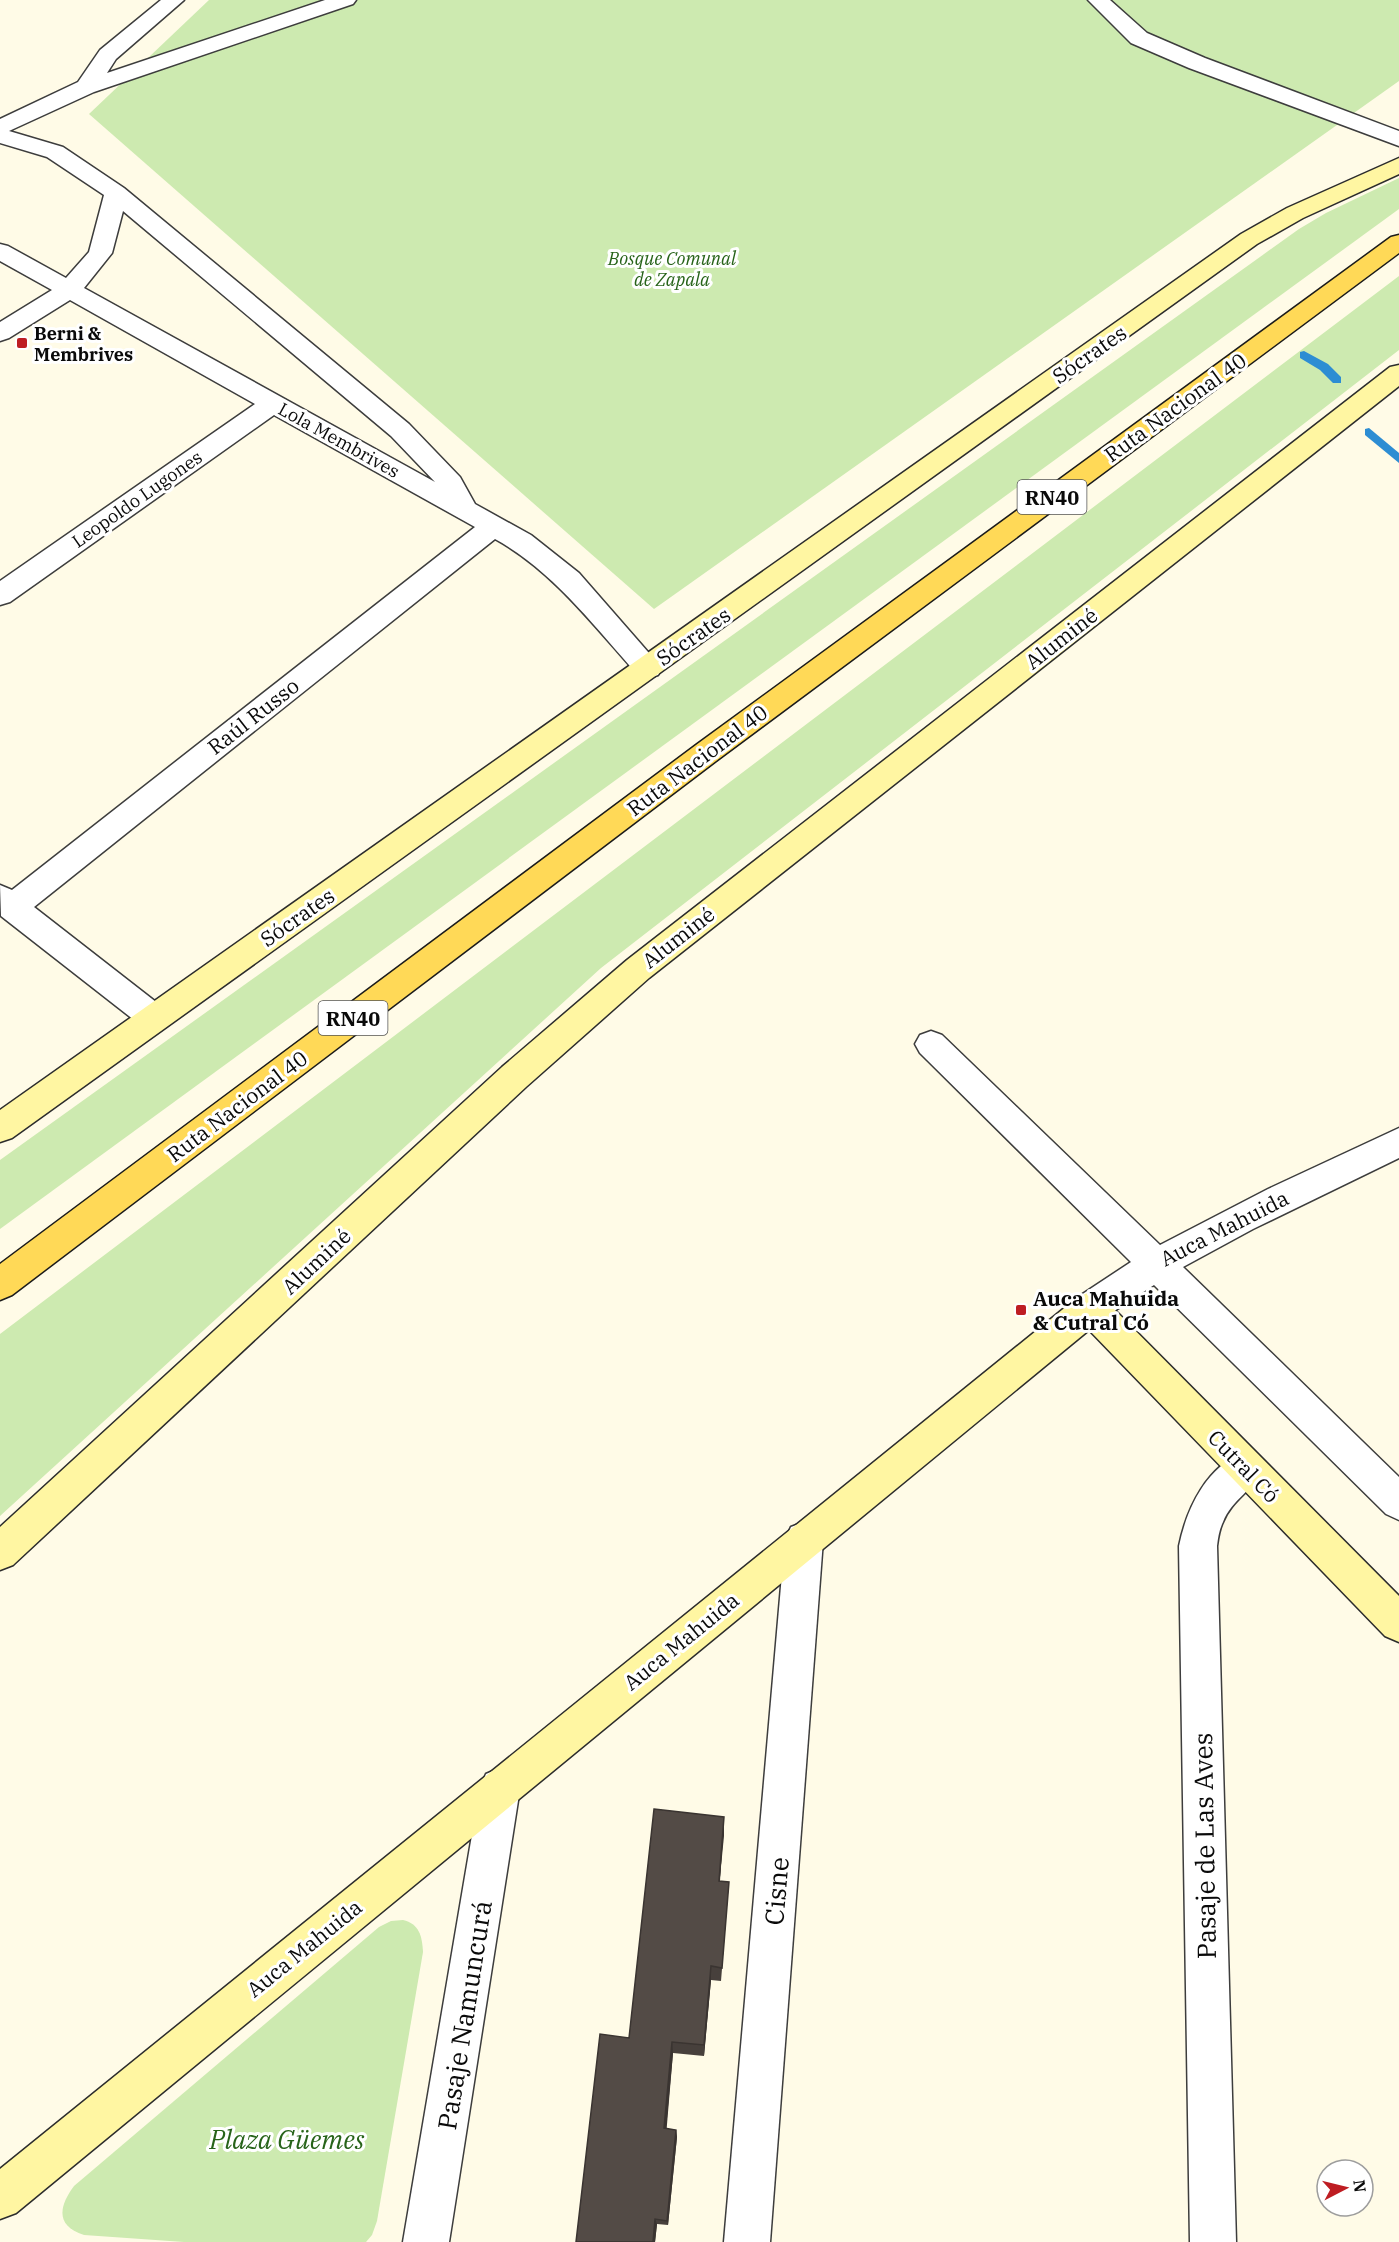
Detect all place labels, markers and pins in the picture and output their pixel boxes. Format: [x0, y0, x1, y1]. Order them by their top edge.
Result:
place label: Berni & Membrives [34, 322, 133, 366]
marker: Berni & Membrives [15, 336, 29, 350]
place label: Auca Mahuida & Cutral Có [1033, 1284, 1179, 1336]
marker: Auca Mahuida & Cutral Có [1014, 1303, 1028, 1317]

